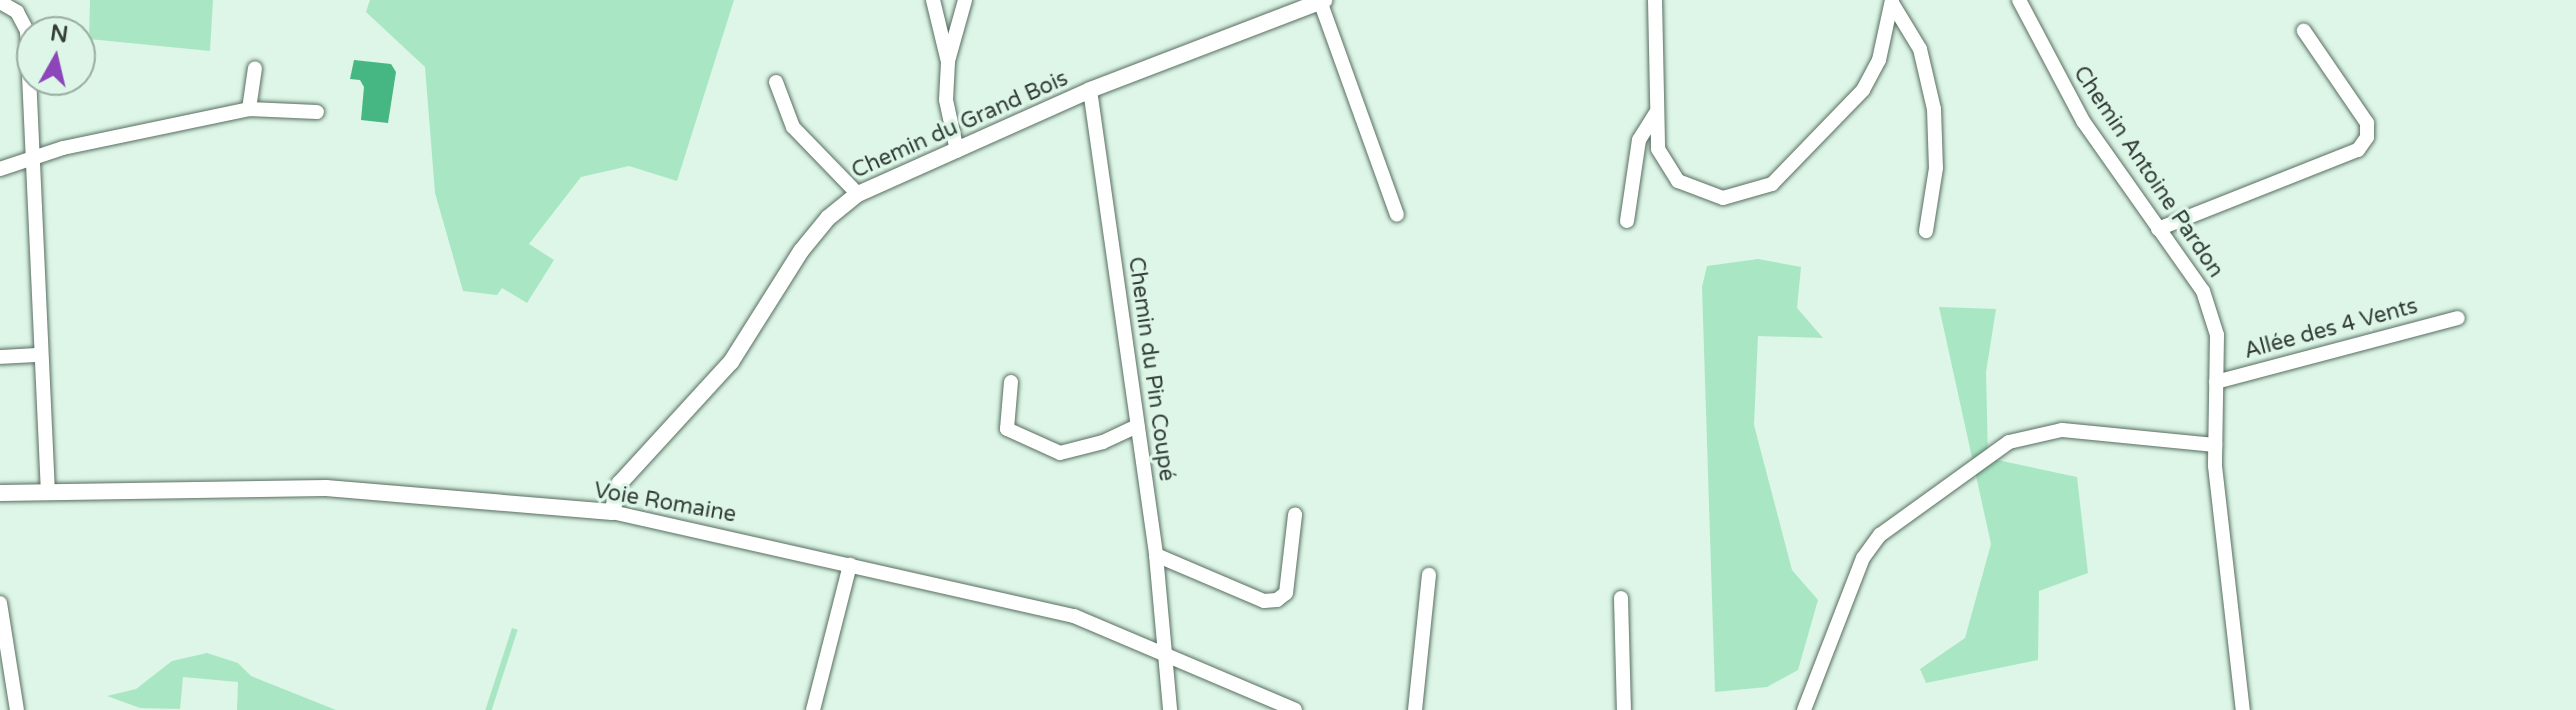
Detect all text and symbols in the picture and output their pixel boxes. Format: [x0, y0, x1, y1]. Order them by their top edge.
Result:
north arrow [16, 16, 96, 96]
text: N [48, 20, 70, 48]
street label: Chemin Antoine Pardon [2067, 61, 2229, 283]
street label: Chemin du Grand Bois [848, 65, 1072, 185]
street label: Chemin du Pin Coupé [1122, 255, 1180, 483]
street label: Allée des 4 Vents [2241, 293, 2421, 365]
street label: Voie Romaine [592, 477, 738, 529]

